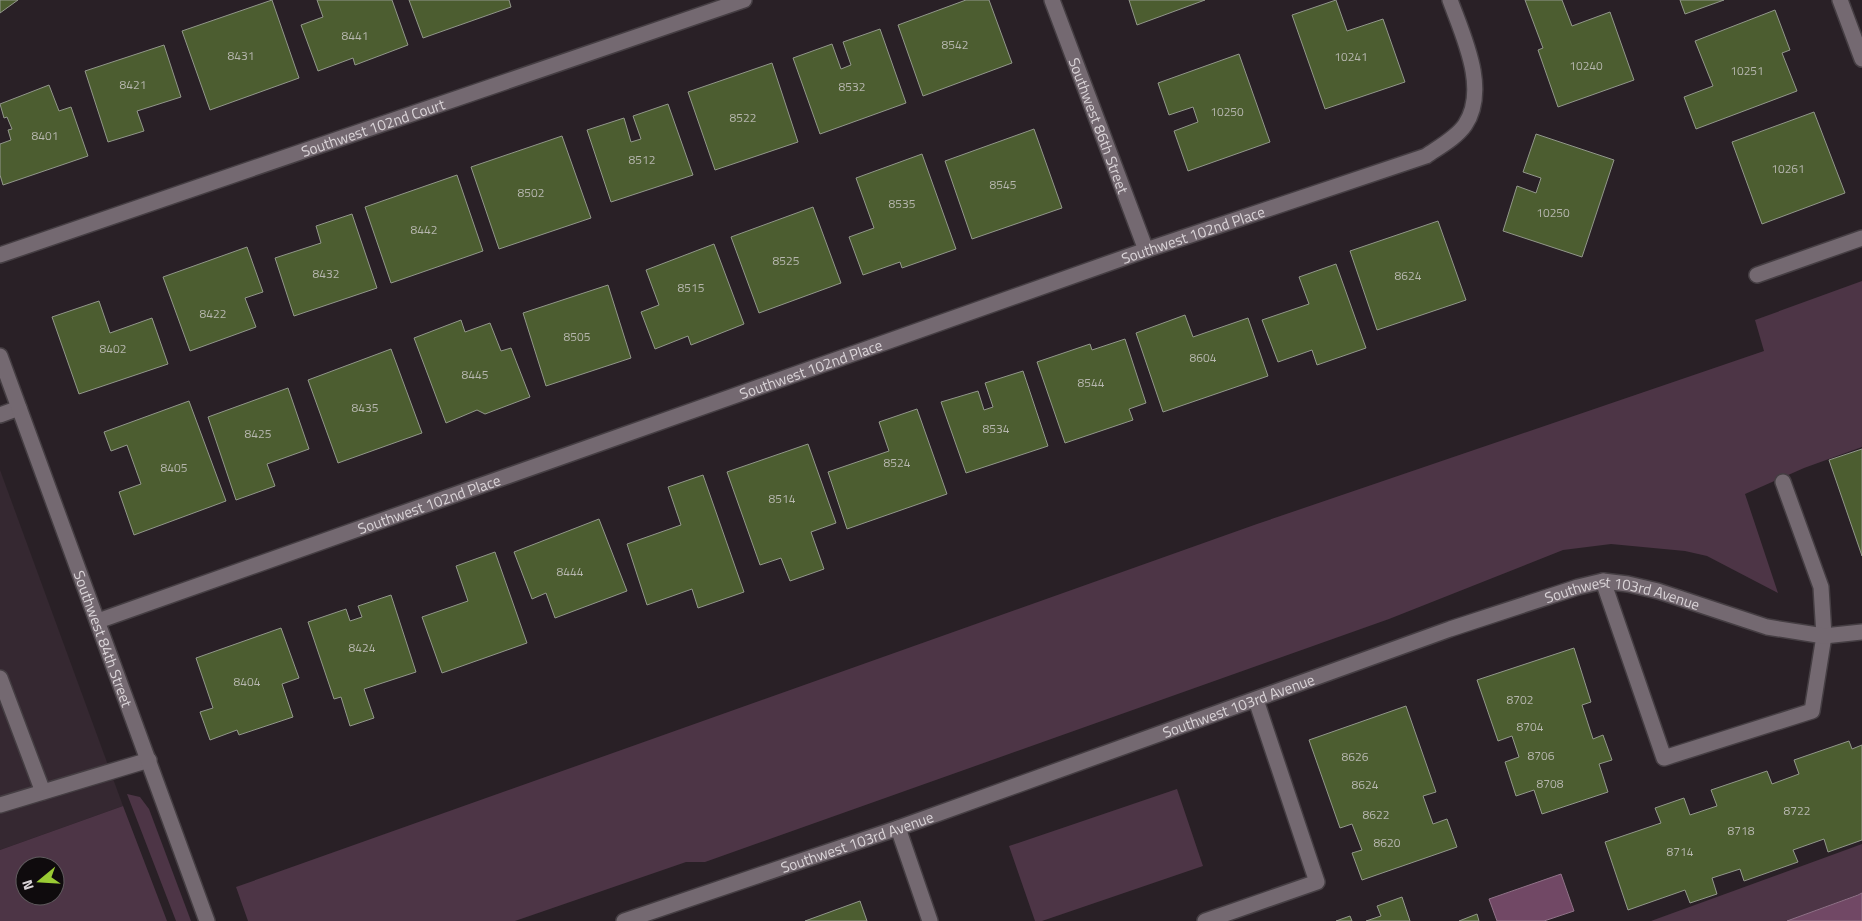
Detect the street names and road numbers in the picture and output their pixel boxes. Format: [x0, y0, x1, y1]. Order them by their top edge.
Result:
street label: Southwest 86th Street [1063, 54, 1136, 198]
street label: Southwest 102nd Court [298, 92, 448, 163]
street label: Southwest 102nd Place [1118, 200, 1268, 269]
street label: Southwest 102nd Place [736, 333, 885, 405]
street label: Southwest 102nd Place [354, 468, 504, 540]
street label: Southwest 84th Street [68, 567, 139, 711]
street label: Southwest 103rd Avenue [1541, 569, 1703, 616]
street label: Southwest 103rd Avenue [1159, 667, 1317, 743]
street label: Southwest 103rd Avenue [777, 805, 936, 879]

